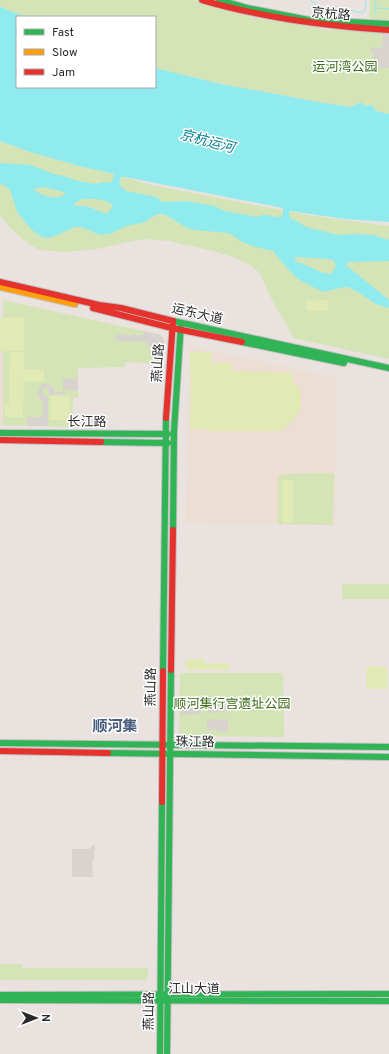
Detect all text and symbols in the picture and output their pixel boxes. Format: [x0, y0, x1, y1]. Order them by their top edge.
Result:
street label: 京杭路 [311, 4, 351, 25]
legend [16, 16, 156, 88]
text: Fast [52, 25, 74, 41]
text: Slow [52, 45, 78, 61]
park label: 运河湾公园 [312, 59, 378, 76]
text: Jam [52, 65, 75, 81]
water label: 京杭运河 [178, 127, 239, 158]
street label: 运东大道 [170, 301, 224, 329]
street label: 燕山路 [150, 343, 168, 383]
street label: 长江路 [67, 415, 107, 431]
street label: 燕山路 [144, 667, 160, 707]
park label: 顺河集行宫遗址公园 [173, 697, 291, 713]
district label: 顺河集 [92, 718, 138, 737]
street label: 珠江路 [175, 735, 215, 751]
street label: 江山大道 [168, 982, 220, 998]
street label: 燕山路 [142, 991, 158, 1031]
north arrow [16, 998, 56, 1038]
text: N [38, 1014, 52, 1022]

